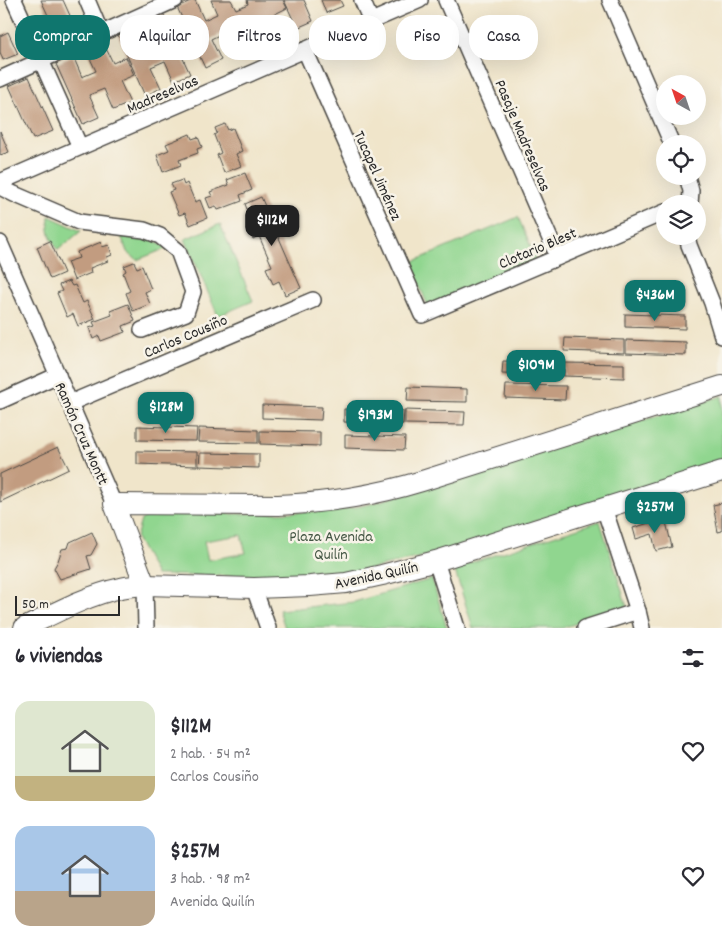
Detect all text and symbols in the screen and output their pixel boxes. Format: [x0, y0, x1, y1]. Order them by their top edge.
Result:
chip: Comprar [15, 15, 110, 60]
chip: Alquilar [120, 15, 209, 60]
chip: Filtros [219, 15, 299, 60]
chip: Nuevo [309, 15, 386, 60]
chip: Piso [396, 15, 459, 60]
chip: Casa [469, 15, 538, 60]
street label: Madreselvas [124, 70, 203, 121]
north arrow [656, 75, 706, 125]
map controls [656, 75, 706, 245]
street label: Pasaje Madreselvas [488, 76, 556, 196]
street label: Tucapel Jiménez [347, 127, 407, 225]
button: locate [656, 135, 706, 185]
button: layers [656, 195, 706, 245]
pin: $112M [237, 204, 307, 247]
text: $112M [256, 209, 288, 232]
street label: Clotario Blest [495, 222, 581, 276]
pin: $436M [620, 280, 690, 322]
text: $436M [635, 284, 675, 307]
street label: Carlos Cousiño [141, 309, 231, 365]
pin: $109M [501, 350, 571, 392]
text: $109M [517, 354, 555, 377]
street label: Ramón Cruz Montt [48, 379, 114, 489]
pin: $128M [131, 392, 201, 434]
text: $128M [149, 396, 183, 419]
pin: $193M [340, 400, 410, 442]
text: $193M [357, 404, 393, 427]
pin: $257M [620, 492, 690, 534]
text: $257M [636, 496, 674, 519]
park label: Plaza Avenida Quilín [289, 526, 373, 567]
street label: Avenida Quilín [333, 556, 420, 597]
scale bar [15, 593, 120, 616]
text: 50 m [22, 595, 49, 615]
text: 6 viviendas [15, 643, 103, 673]
icon: filters [679, 644, 707, 672]
text: $112M [170, 713, 211, 743]
icon: home [55, 721, 115, 781]
icon: heart [679, 737, 707, 765]
text: 2 hab. · 54 m² [170, 743, 251, 766]
text: Carlos Cousiño [170, 766, 259, 789]
text: $257M [170, 838, 220, 868]
icon: home [55, 846, 115, 906]
icon: heart [679, 862, 707, 890]
text: 3 hab. · 98 m² [170, 868, 250, 891]
text: Avenida Quilín [170, 891, 255, 914]

